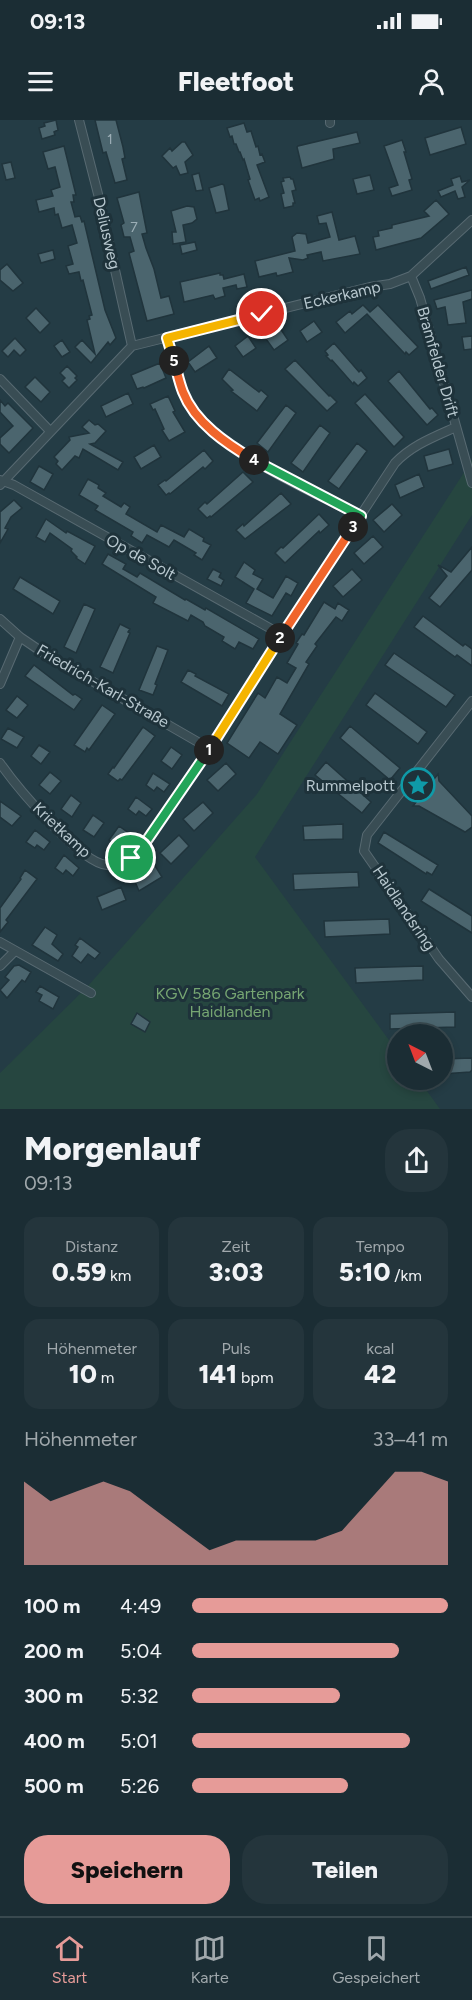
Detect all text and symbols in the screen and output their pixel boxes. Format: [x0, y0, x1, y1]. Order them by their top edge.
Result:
text: 09:13 [30, 8, 85, 35]
icon: menu [24, 65, 57, 98]
text: Fleetfoot [178, 65, 294, 98]
icon: person [415, 65, 448, 98]
house number: 1 [107, 131, 113, 148]
street label: Deliusweg [89, 195, 125, 271]
house number: 7 [130, 219, 138, 236]
street label: Eckerkamp [302, 277, 382, 313]
pin [236, 288, 287, 339]
icon: check [245, 297, 278, 330]
street label: Bramfelder Drift [413, 304, 463, 420]
pin: 5 [159, 346, 189, 376]
text: 5 [169, 351, 179, 370]
pin: 4 [239, 445, 269, 475]
text: 4 [249, 450, 259, 469]
pin: 3 [338, 512, 368, 542]
text: 3 [349, 517, 357, 536]
street label: Op de Solt [103, 530, 179, 584]
pin: 2 [265, 623, 295, 653]
text: 2 [275, 628, 285, 647]
street label: Friedrich-Karl-Straße [33, 640, 173, 732]
pin: 1 [194, 735, 224, 765]
text: 1 [206, 740, 212, 759]
place icon: Rummelpott [400, 767, 436, 803]
place label: Rummelpott [306, 776, 395, 795]
street label: Krietkamp [29, 798, 95, 862]
pin [105, 832, 156, 883]
icon: arrive [114, 841, 147, 874]
street label: Haidlandsring [369, 862, 439, 954]
park label: KGV 586 Gartenpark Haidlanden [155, 984, 305, 1021]
north arrow [387, 1024, 453, 1090]
map controls [387, 1024, 453, 1090]
text: Morgenlauf [24, 1129, 201, 1168]
button: share [385, 1129, 448, 1192]
text: 09:13 [24, 1171, 72, 1195]
text: Distanz [65, 1237, 118, 1256]
text: Zeit [222, 1237, 250, 1256]
text: Tempo [356, 1237, 405, 1256]
text: 0.59 [52, 1256, 106, 1288]
text: 3:03 [209, 1256, 263, 1288]
text: 5:10 [339, 1256, 390, 1288]
text: km [106, 1266, 131, 1285]
text: /km [390, 1266, 422, 1285]
text: Höhenmeter [46, 1339, 137, 1358]
text: Puls [221, 1339, 251, 1358]
text: kcal [366, 1339, 394, 1358]
text: 10 [69, 1358, 97, 1390]
text: 141 [198, 1358, 237, 1390]
text: 42 [364, 1358, 396, 1390]
text: m [97, 1368, 114, 1387]
text: bpm [237, 1368, 274, 1387]
text: Höhenmeter [24, 1427, 137, 1451]
text: 33–41 m [373, 1427, 448, 1451]
text: 100 m [24, 1594, 81, 1618]
text: 4:49 [120, 1594, 161, 1618]
text: 200 m [24, 1639, 84, 1663]
text: 5:04 [120, 1639, 162, 1663]
text: 300 m [24, 1684, 83, 1708]
text: 5:32 [120, 1684, 159, 1708]
text: 400 m [24, 1729, 85, 1753]
text: 5:01 [120, 1729, 158, 1753]
text: 500 m [24, 1774, 84, 1798]
text: 5:26 [120, 1774, 159, 1798]
button: Speichern [24, 1835, 230, 1904]
button: Teilen [242, 1835, 448, 1904]
tab: Start [52, 1932, 87, 1987]
tab: Karte [191, 1932, 229, 1987]
tab: Gespeichert [332, 1932, 420, 1987]

